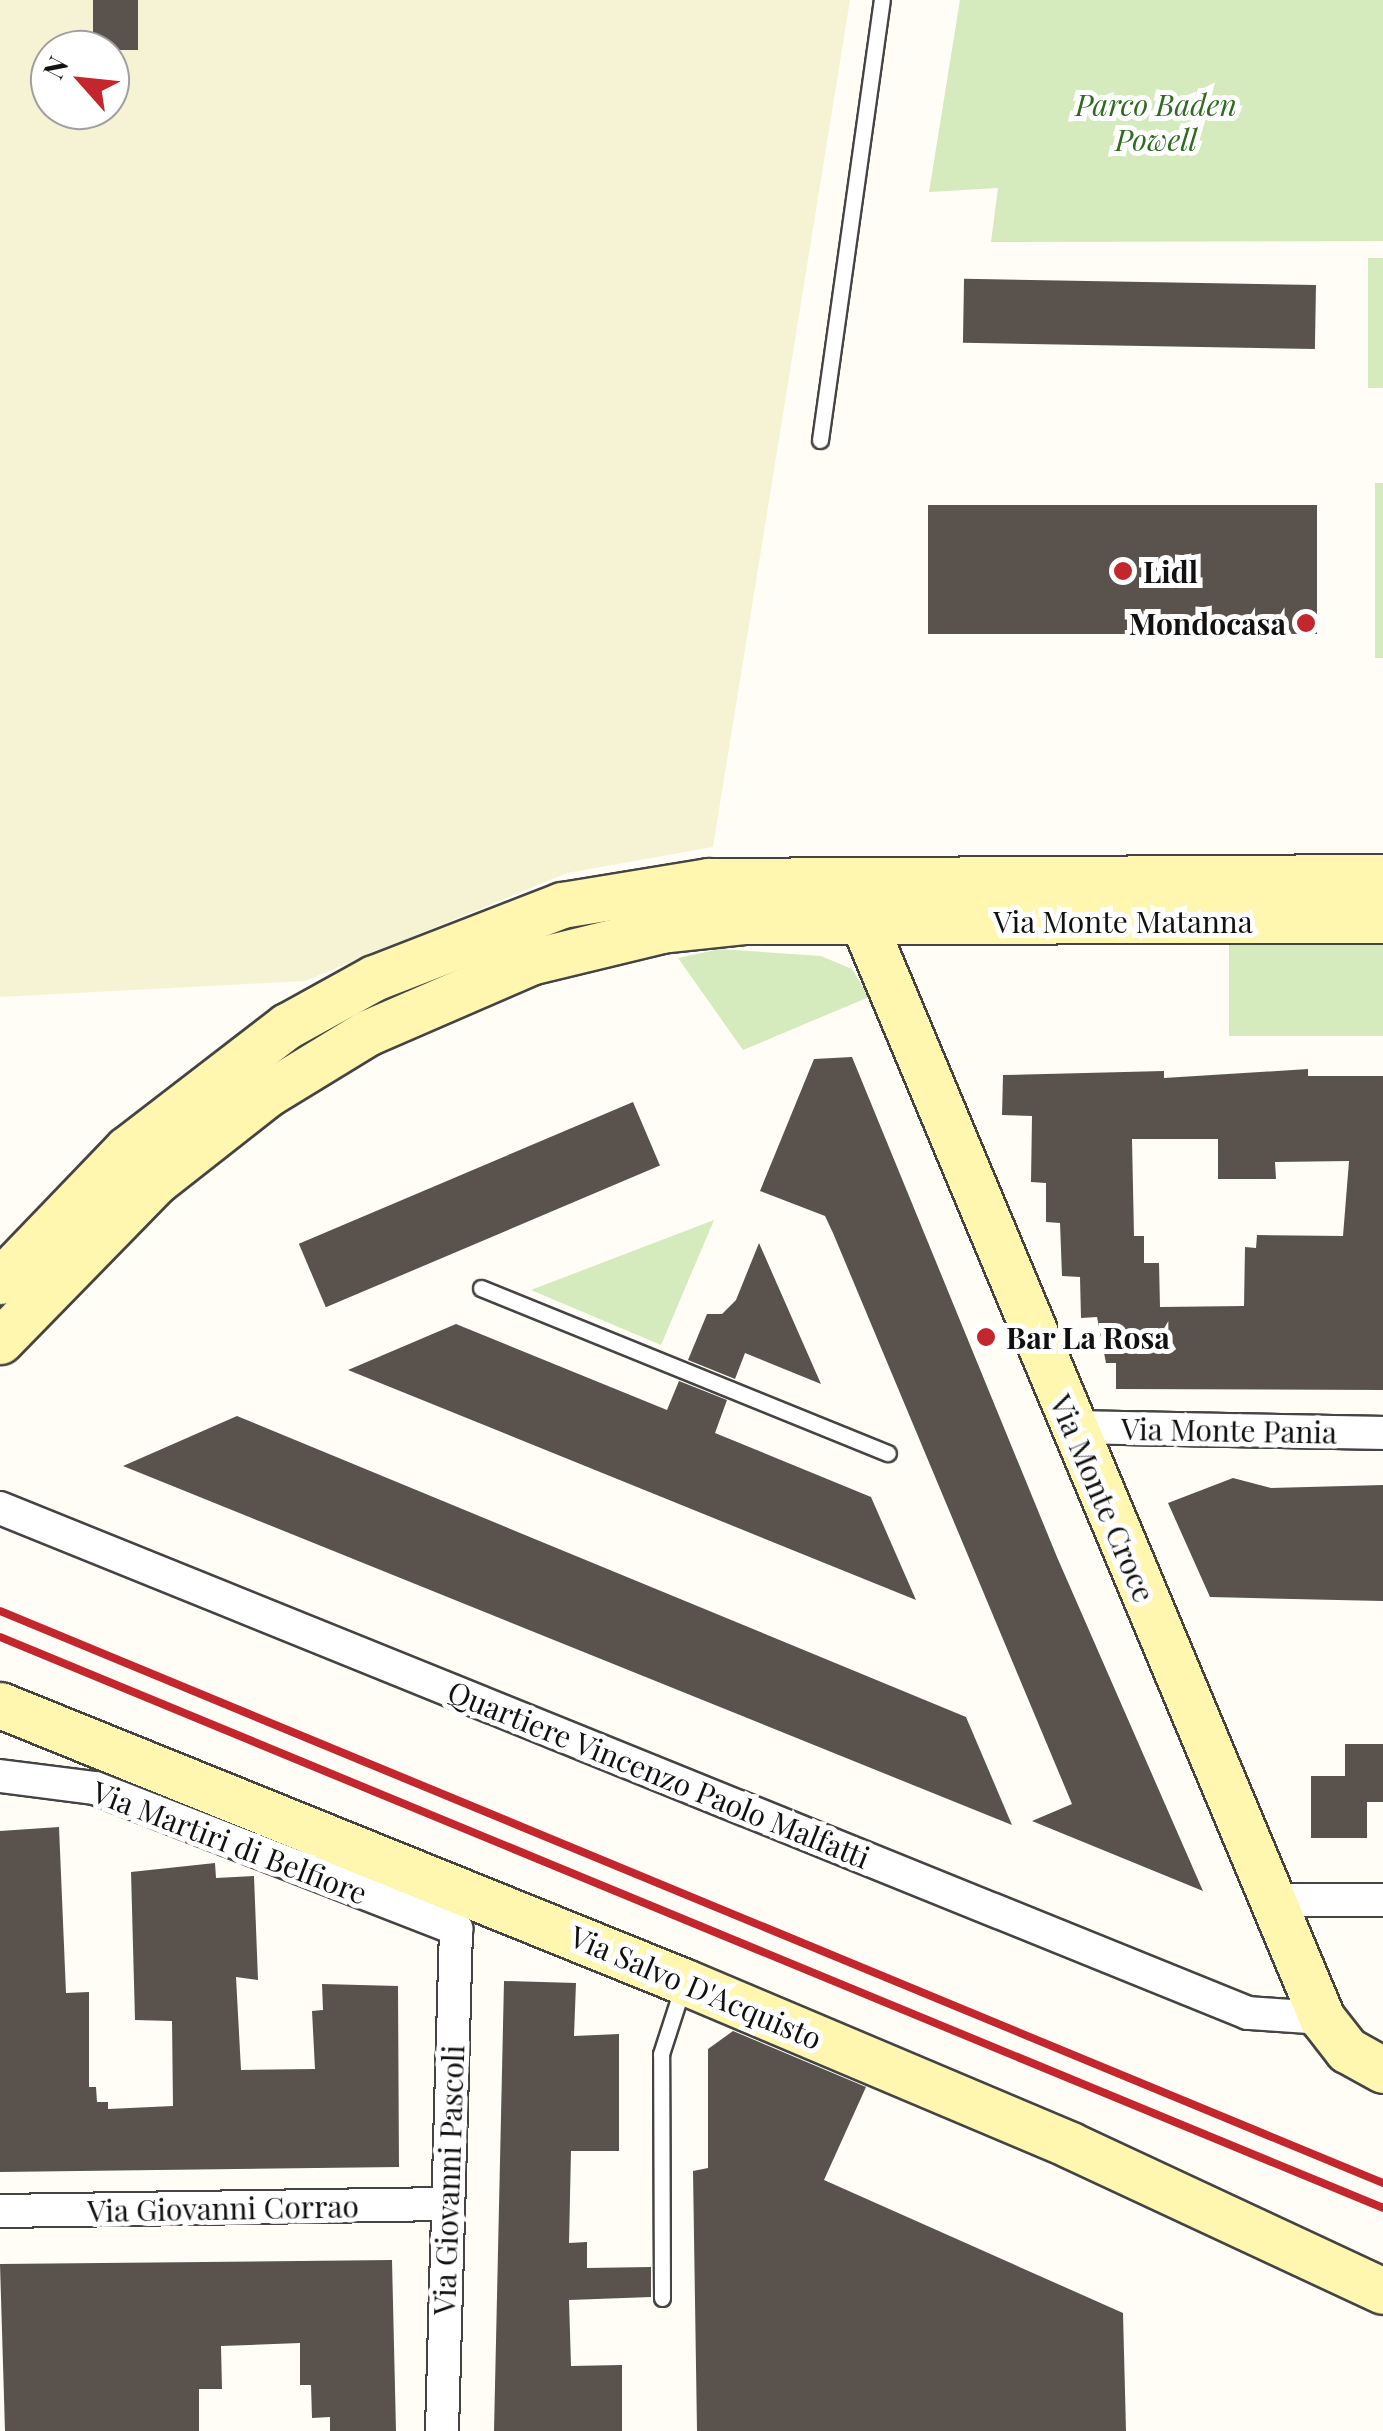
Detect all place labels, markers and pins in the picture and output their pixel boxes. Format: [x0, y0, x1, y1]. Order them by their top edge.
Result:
place label: Lidl [1143, 553, 1198, 589]
marker: Lidl [1112, 560, 1134, 582]
place label: Mondocasa [1129, 605, 1286, 641]
marker: Mondocasa [1295, 612, 1317, 634]
place label: Bar La Rosa [1006, 1319, 1171, 1355]
marker: Bar La Rosa [975, 1326, 997, 1348]

